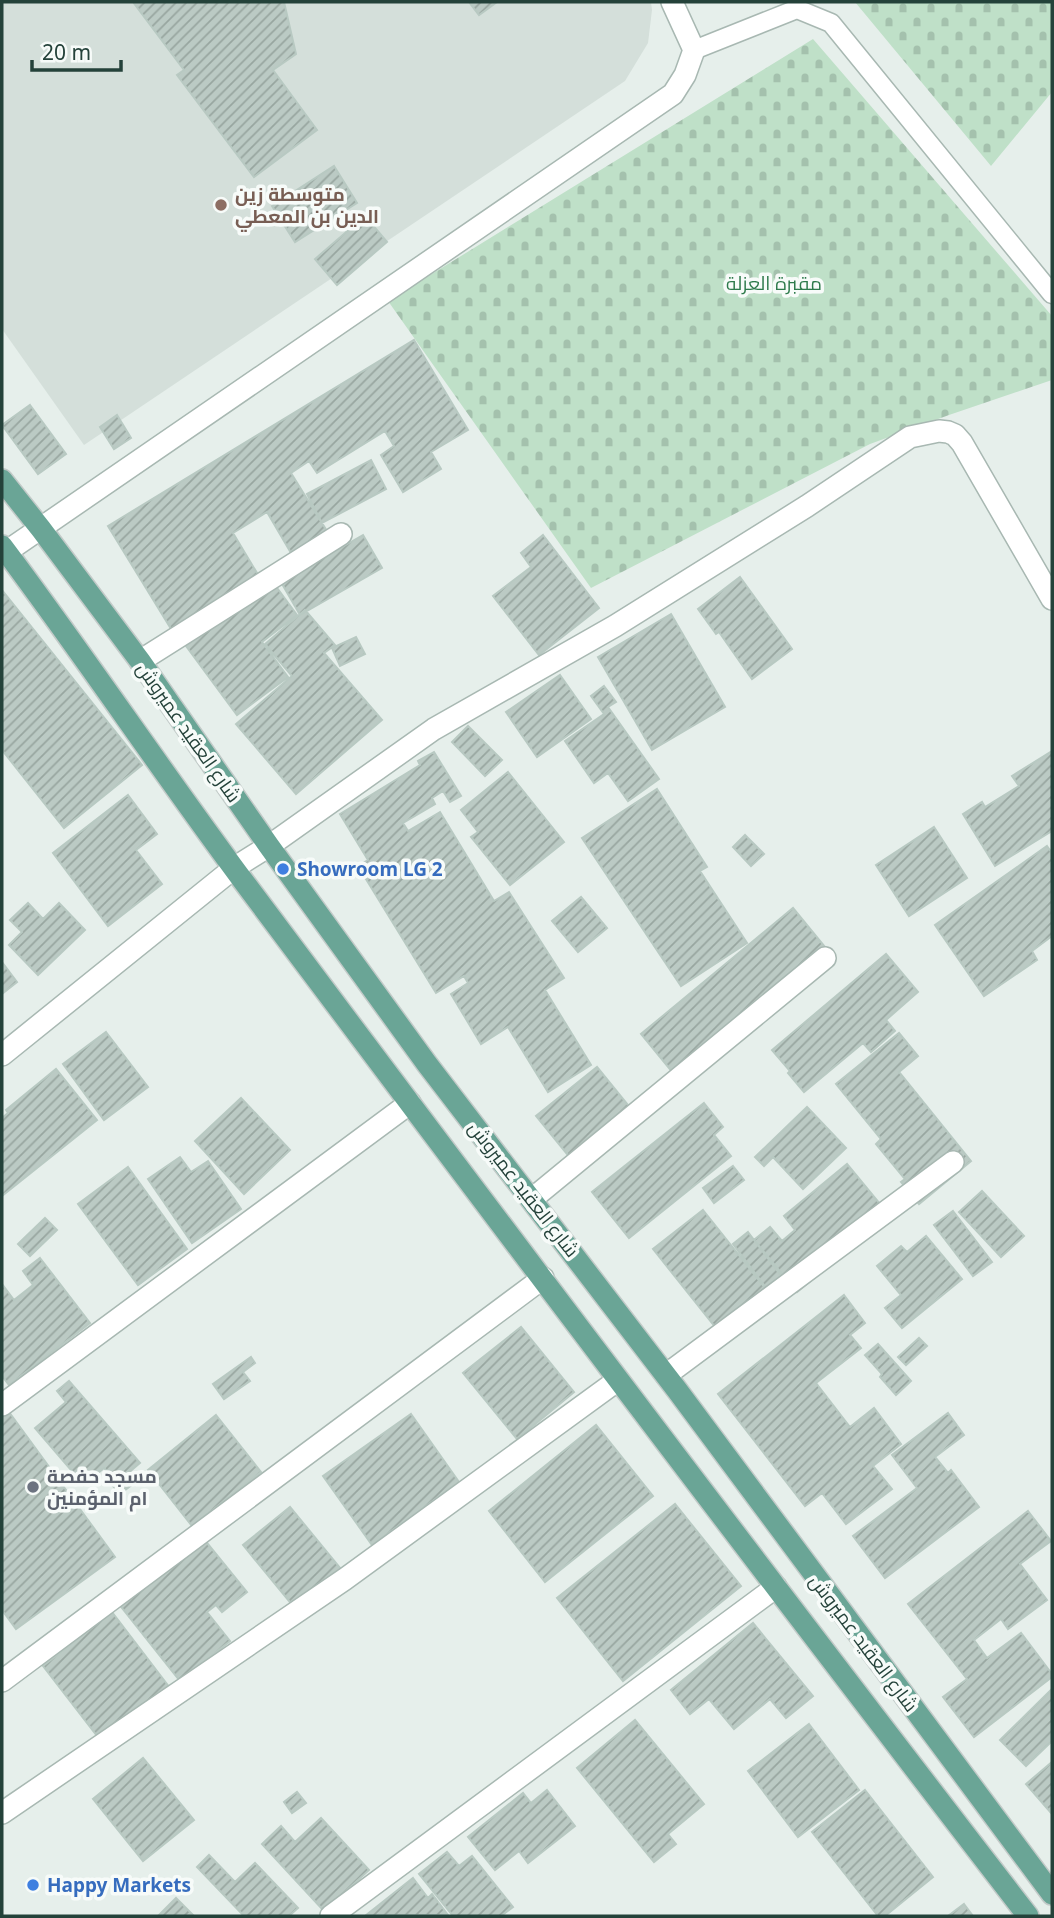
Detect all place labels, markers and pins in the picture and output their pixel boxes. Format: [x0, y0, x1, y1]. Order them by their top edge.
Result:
place label: متوسطة زين الدين بن المعطي [235, 181, 379, 232]
marker: متوسطة زين الدين بن المعطي [213, 197, 229, 213]
place label: Showroom LG 2 [297, 856, 443, 882]
marker: Showroom LG 2 [275, 861, 291, 877]
place label: مسجد حفصة ام المؤمنين [47, 1463, 157, 1512]
marker: مسجد حفصة ام المؤمنين [25, 1479, 41, 1495]
place label: Happy Markets [47, 1872, 191, 1898]
marker: Happy Markets [25, 1877, 41, 1893]

